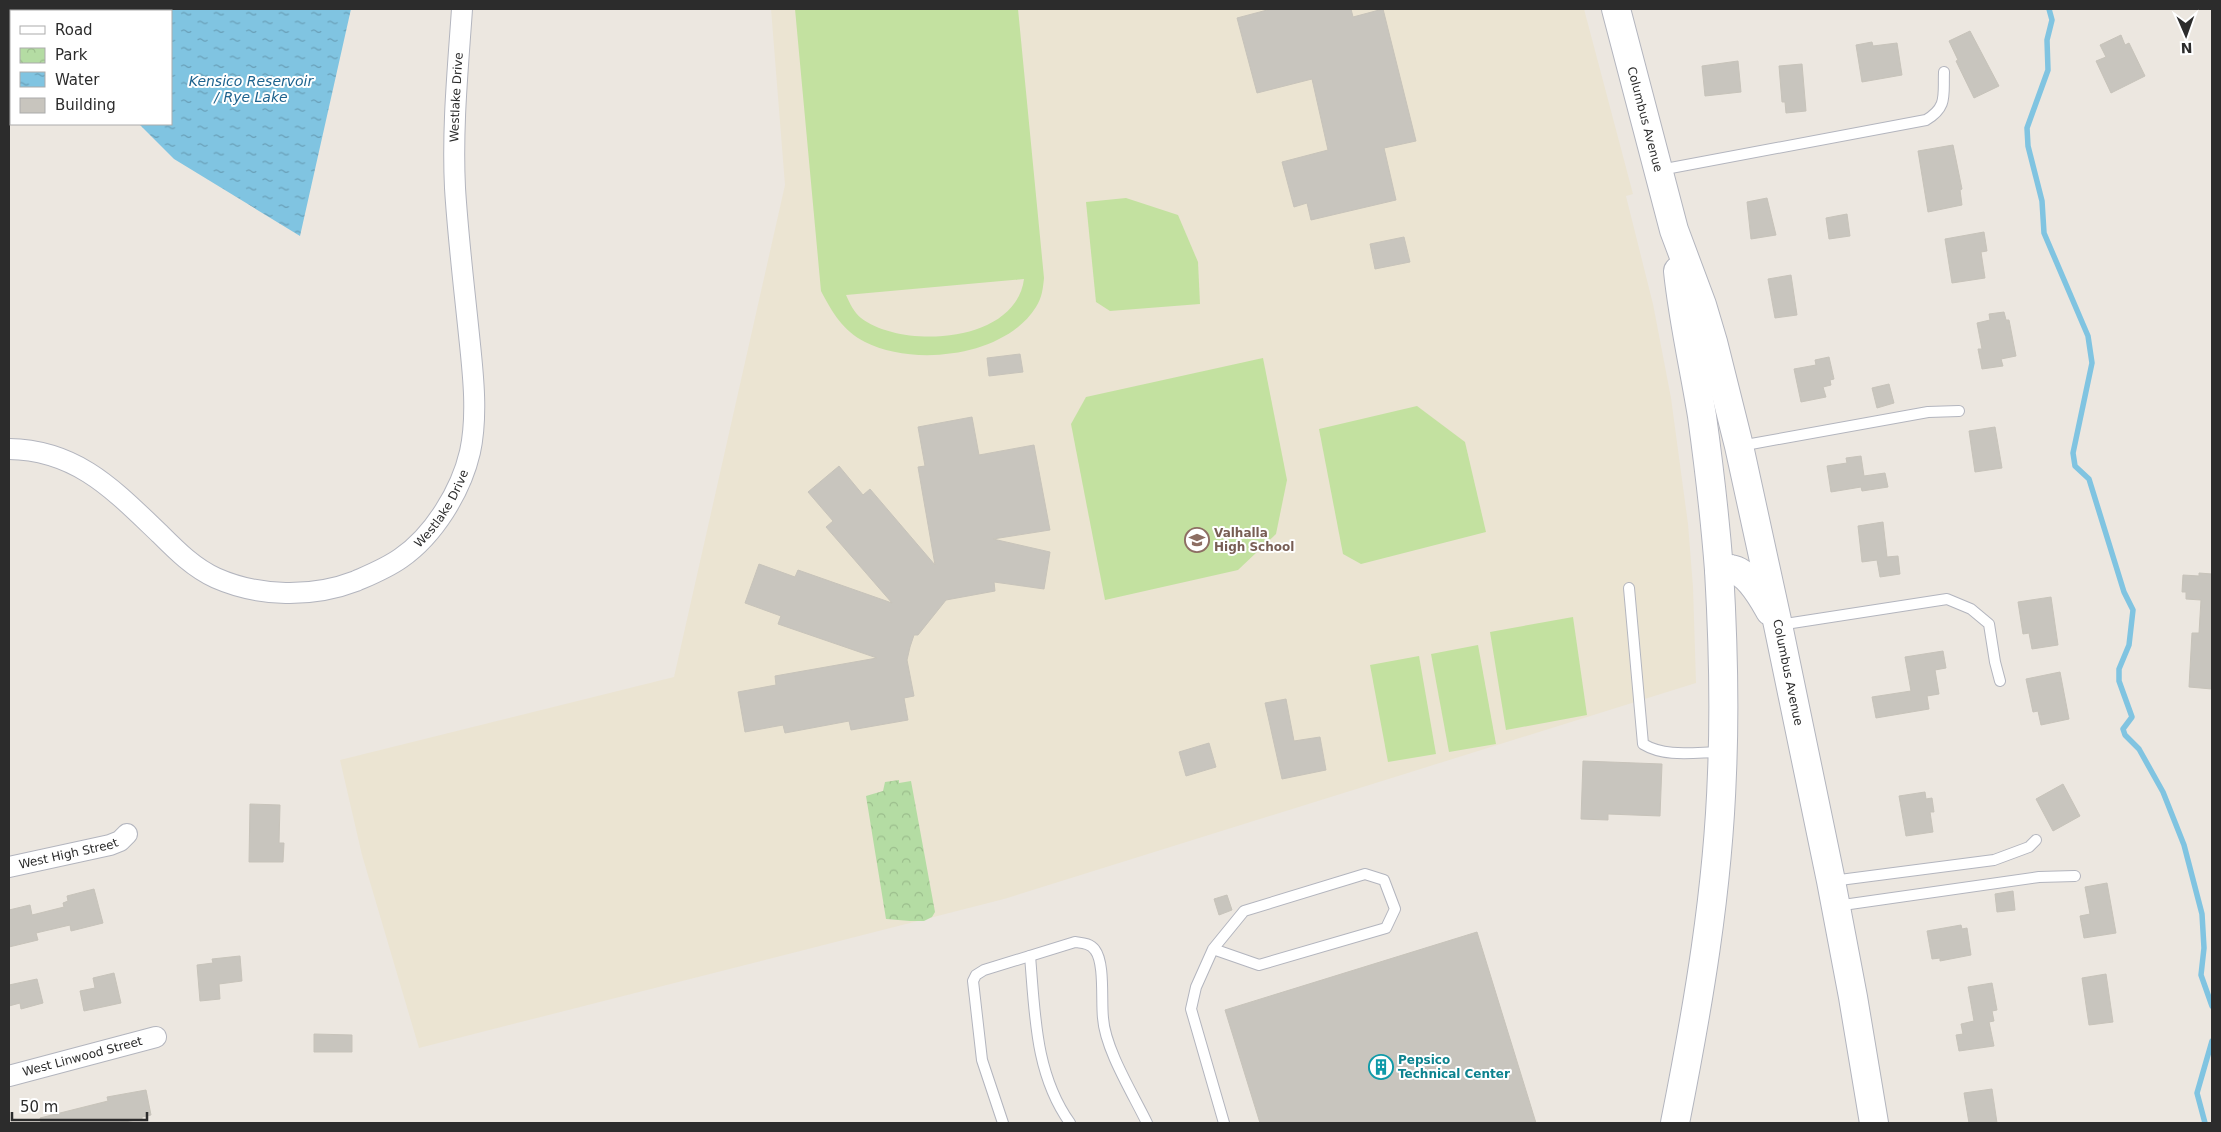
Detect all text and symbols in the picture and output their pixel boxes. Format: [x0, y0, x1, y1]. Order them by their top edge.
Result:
legend [10, 10, 172, 125]
north arrow [2161, 10, 2211, 60]
text: Road [55, 21, 93, 39]
text: N [2180, 40, 2193, 56]
text: Park [55, 46, 88, 64]
street label: Westlake Drive [447, 52, 466, 142]
street label: Columbus Avenue [1624, 65, 1665, 173]
text: Water [55, 71, 100, 89]
water label: Kensico Reservoir / Rye Lake [189, 73, 315, 105]
text: Building [55, 96, 116, 114]
street label: Westlake Drive [411, 468, 471, 550]
place label: Valhalla High School [1214, 526, 1294, 554]
school or university icon: Valhalla High School [1184, 527, 1210, 553]
street label: Columbus Avenue [1770, 618, 1806, 727]
street label: West High Street [18, 835, 121, 872]
street label: West Linwood Street [21, 1034, 144, 1079]
place label: Pepsico Technical Center [1398, 1053, 1510, 1081]
building icon: Pepsico Technical Center [1368, 1054, 1394, 1080]
scale bar [12, 1090, 148, 1122]
text: 50 m [20, 1098, 58, 1116]

